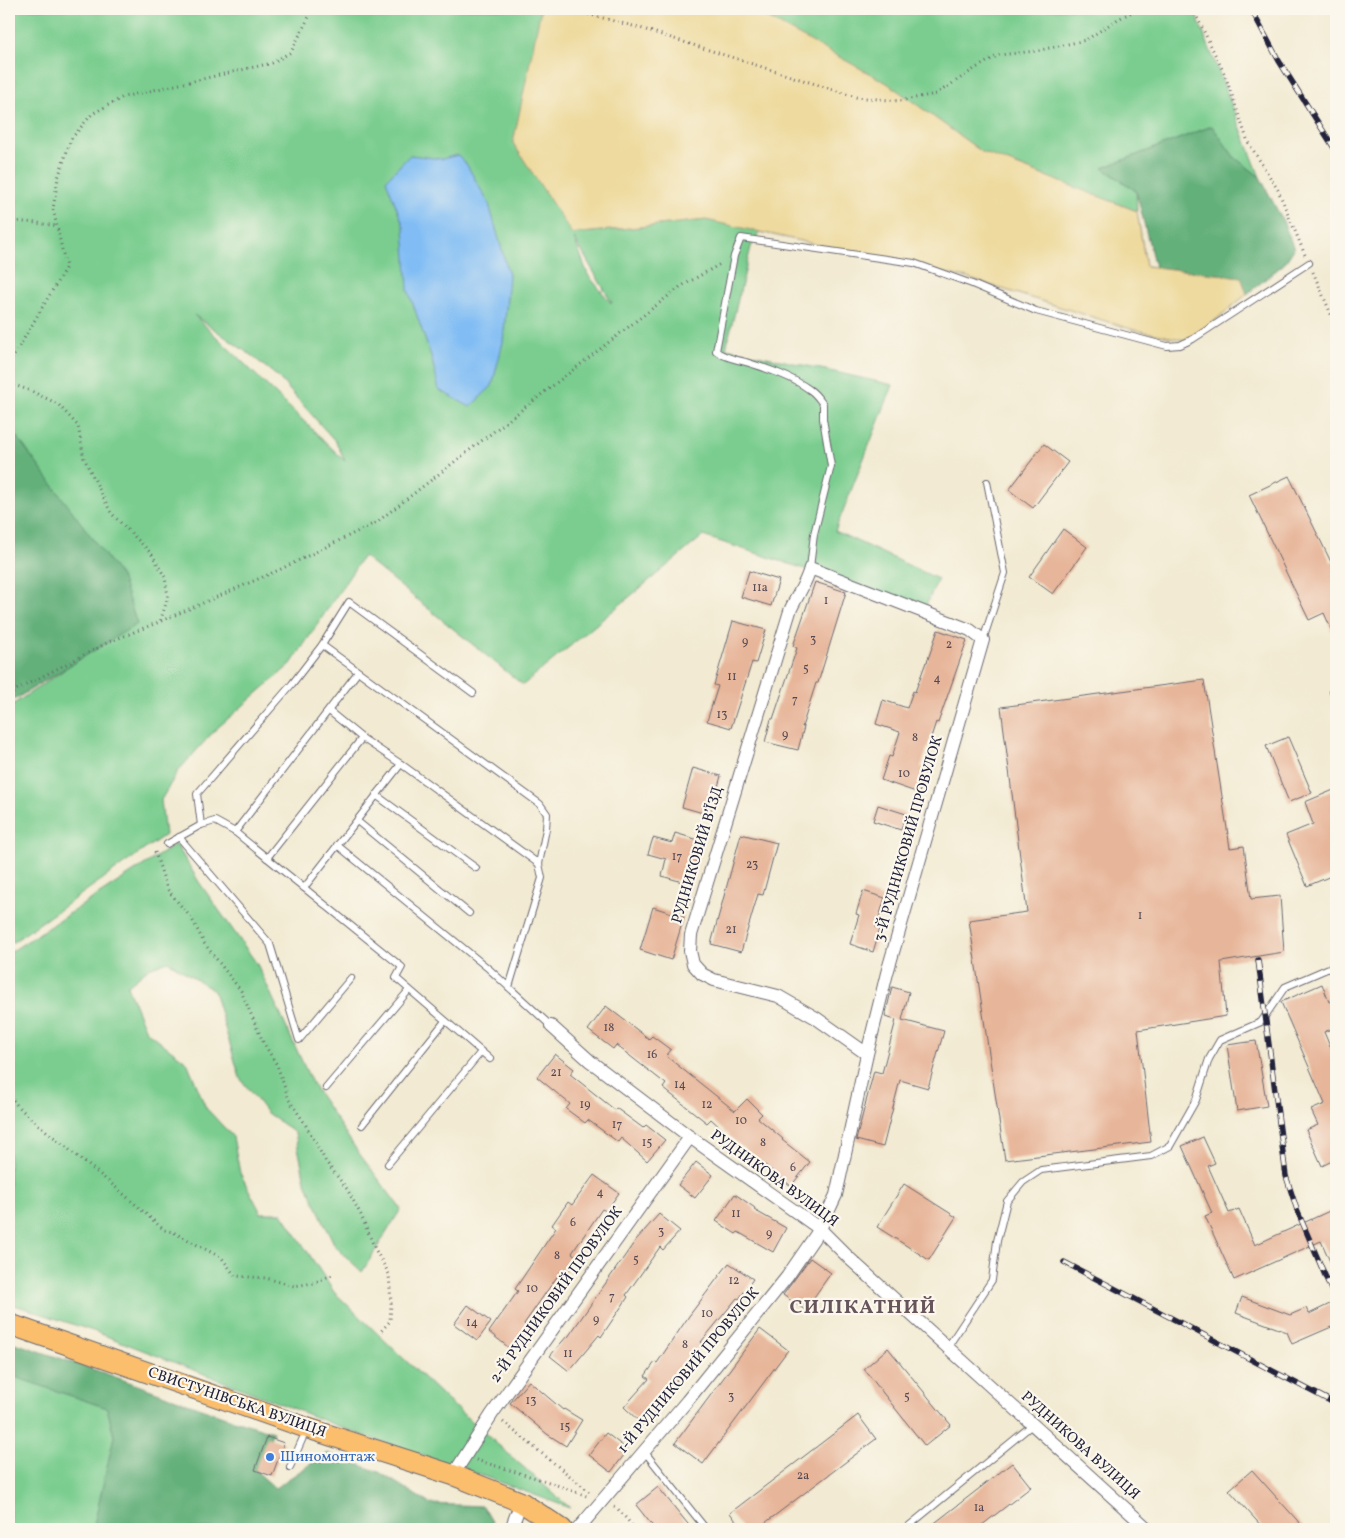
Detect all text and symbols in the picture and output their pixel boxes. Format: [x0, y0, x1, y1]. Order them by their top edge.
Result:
house number: 11а [752, 580, 768, 596]
house number: 1 [824, 593, 828, 609]
house number: 3 [810, 632, 816, 648]
house number: 9 [742, 634, 748, 650]
house number: 2 [946, 637, 952, 653]
house number: 5 [803, 661, 809, 677]
house number: 11 [727, 669, 737, 685]
house number: 4 [933, 671, 941, 687]
house number: 7 [792, 692, 798, 708]
house number: 13 [717, 707, 727, 723]
house number: 9 [782, 727, 788, 743]
house number: 8 [912, 730, 918, 746]
street label: 3-Й РУДНИКОВИЙ ПРОВУЛОК [870, 734, 948, 944]
house number: 10 [898, 766, 910, 782]
street label: РУДНИКОВИЙ В’ЇЗД [667, 784, 729, 926]
house number: 17 [672, 849, 682, 865]
house number: 23 [746, 857, 758, 873]
house number: 1 [1138, 908, 1142, 924]
house number: 21 [725, 922, 737, 938]
house number: 18 [604, 1020, 614, 1036]
house number: 16 [647, 1047, 657, 1063]
house number: 21 [550, 1065, 562, 1081]
house number: 14 [674, 1077, 686, 1093]
house number: 19 [580, 1097, 590, 1113]
house number: 12 [701, 1097, 713, 1113]
house number: 10 [735, 1113, 747, 1129]
house number: 17 [612, 1117, 622, 1133]
street label: РУДНИКОВА ВУЛИЦЯ [706, 1125, 842, 1233]
house number: 15 [642, 1135, 652, 1151]
house number: 8 [760, 1135, 766, 1151]
house number: 6 [790, 1160, 796, 1176]
house number: 4 [596, 1185, 604, 1201]
street label: 2-Й РУДНИКОВИЙ ПРОВУЛОК [486, 1202, 628, 1388]
house number: 11 [731, 1206, 741, 1222]
house number: 6 [570, 1215, 576, 1231]
house number: 3 [658, 1224, 664, 1240]
house number: 9 [766, 1226, 772, 1242]
house number: 8 [554, 1248, 560, 1264]
house number: 5 [633, 1252, 639, 1268]
house number: 12 [728, 1273, 740, 1289]
house number: 10 [526, 1281, 538, 1297]
street label: 1-Й РУДНИКОВИЙ ПРОВУЛОК [613, 1283, 765, 1459]
house number: 7 [609, 1289, 615, 1305]
district label: СИЛІКАТНИЙ [790, 1294, 936, 1322]
house number: 10 [701, 1306, 713, 1322]
house number: 9 [593, 1312, 599, 1328]
house number: 14 [466, 1315, 478, 1331]
house number: 8 [682, 1337, 688, 1353]
house number: 11 [563, 1346, 573, 1362]
street label: СВИСТУНІВСЬКА ВУЛИЦЯ [145, 1363, 329, 1443]
street label: РУДНИКОВА ВУЛИЦЯ [1016, 1387, 1144, 1505]
house number: 3 [728, 1389, 734, 1405]
house number: 5 [904, 1389, 910, 1405]
house number: 13 [526, 1393, 536, 1409]
house number: 15 [560, 1419, 570, 1435]
place label: Шиномонтаж [280, 1447, 375, 1468]
marker: Шиномонтаж [264, 1451, 276, 1463]
house number: 2а [797, 1468, 809, 1484]
house number: 1а [974, 1500, 984, 1516]

